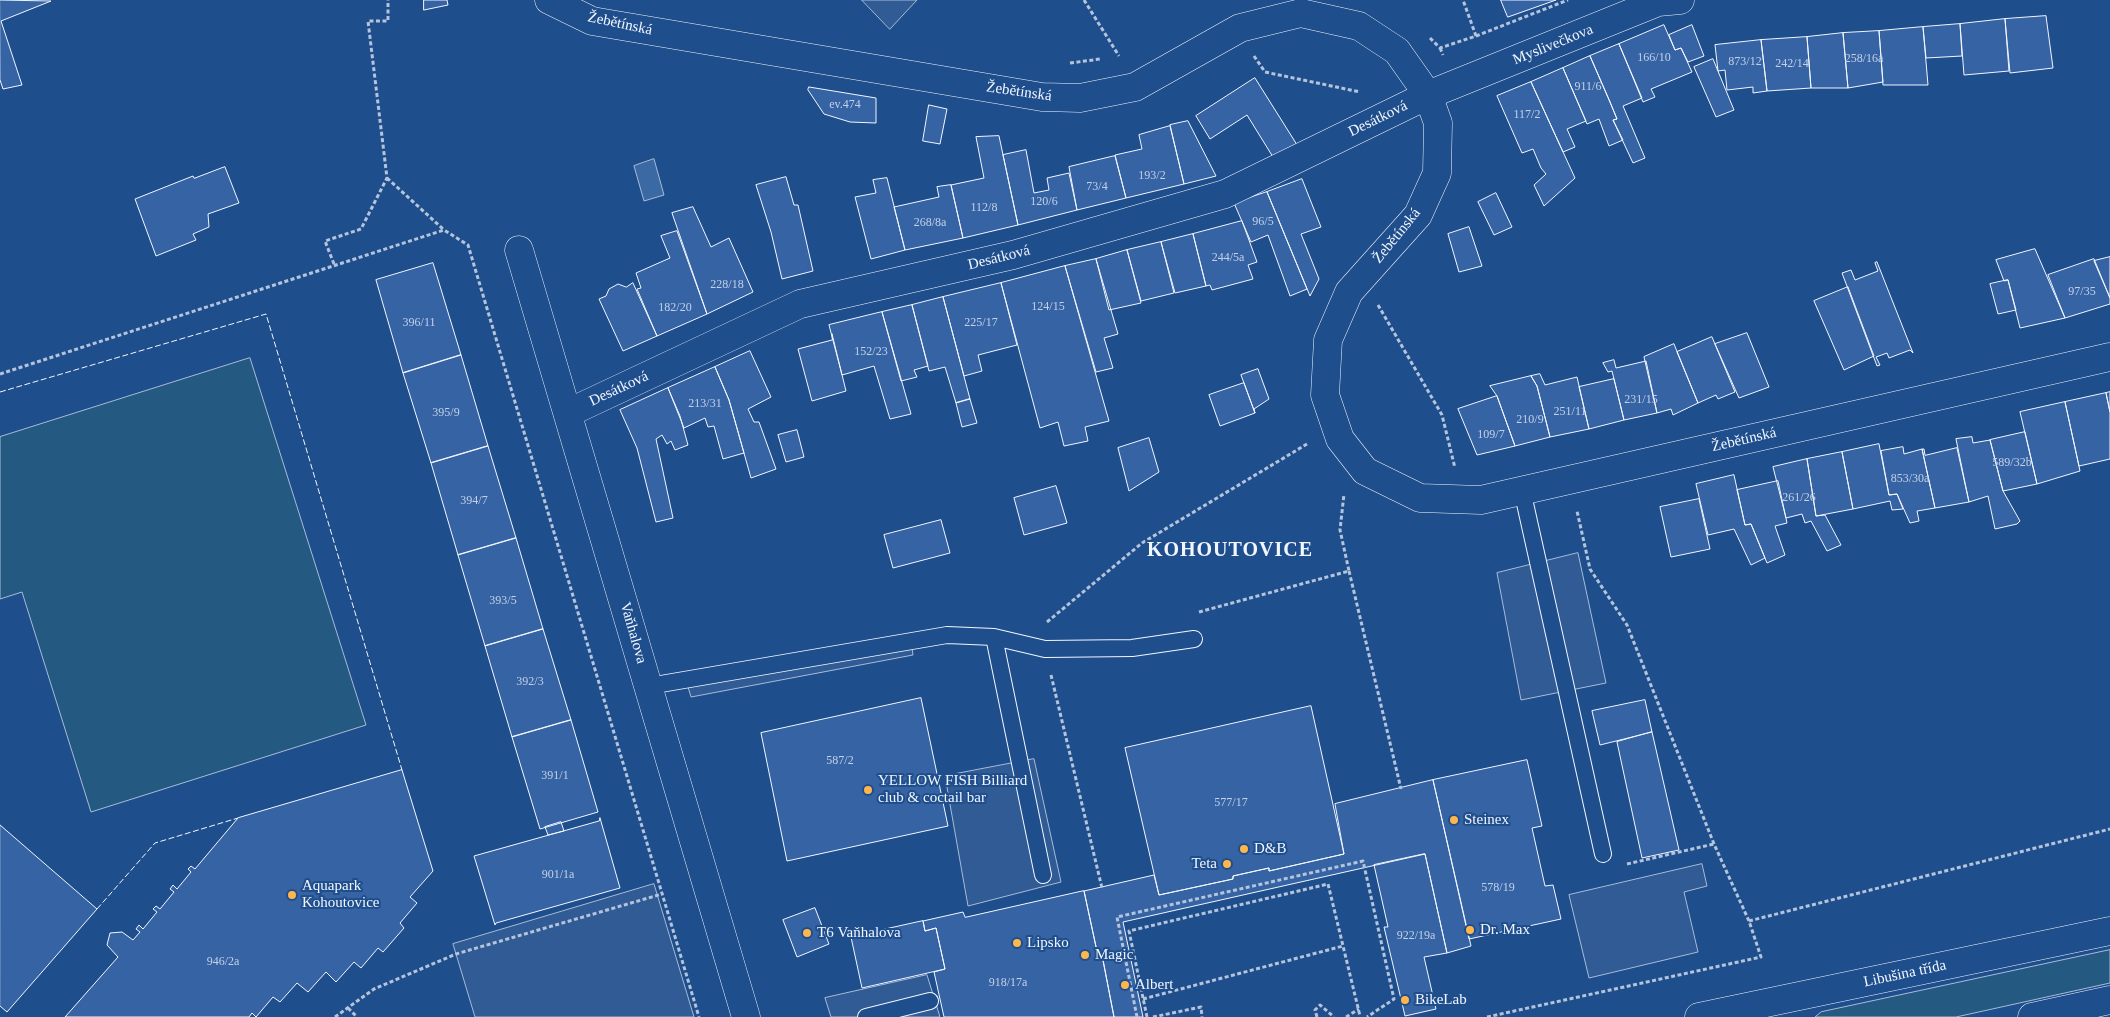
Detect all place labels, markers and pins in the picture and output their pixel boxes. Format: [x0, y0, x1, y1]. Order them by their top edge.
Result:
place label: YELLOW FISH Billiard club & coctail bar [878, 772, 1027, 807]
marker: YELLOW FISH Billiard club & coctail bar [862, 784, 874, 796]
place label: Steinex [1464, 811, 1509, 829]
marker: Steinex [1448, 814, 1460, 826]
place label: D&B [1254, 840, 1287, 858]
marker: D&B [1238, 843, 1250, 855]
place label: Teta [1191, 855, 1217, 873]
marker: Teta [1221, 858, 1233, 870]
place label: Aquapark Kohoutovice [302, 877, 379, 912]
marker: Aquapark Kohoutovice [286, 889, 298, 901]
place label: Dr. Max [1480, 921, 1530, 939]
place label: T6 Vaňhalova [817, 924, 901, 942]
marker: Dr. Max [1464, 924, 1476, 936]
marker: T6 Vaňhalova [801, 927, 813, 939]
place label: Lipsko [1027, 934, 1069, 952]
marker: Lipsko [1011, 937, 1023, 949]
place label: Magic [1095, 946, 1133, 964]
marker: Magic [1079, 949, 1091, 961]
place label: Albert [1135, 976, 1173, 994]
marker: Albert [1119, 979, 1131, 991]
place label: BikeLab [1415, 991, 1467, 1009]
marker: BikeLab [1399, 994, 1411, 1006]

